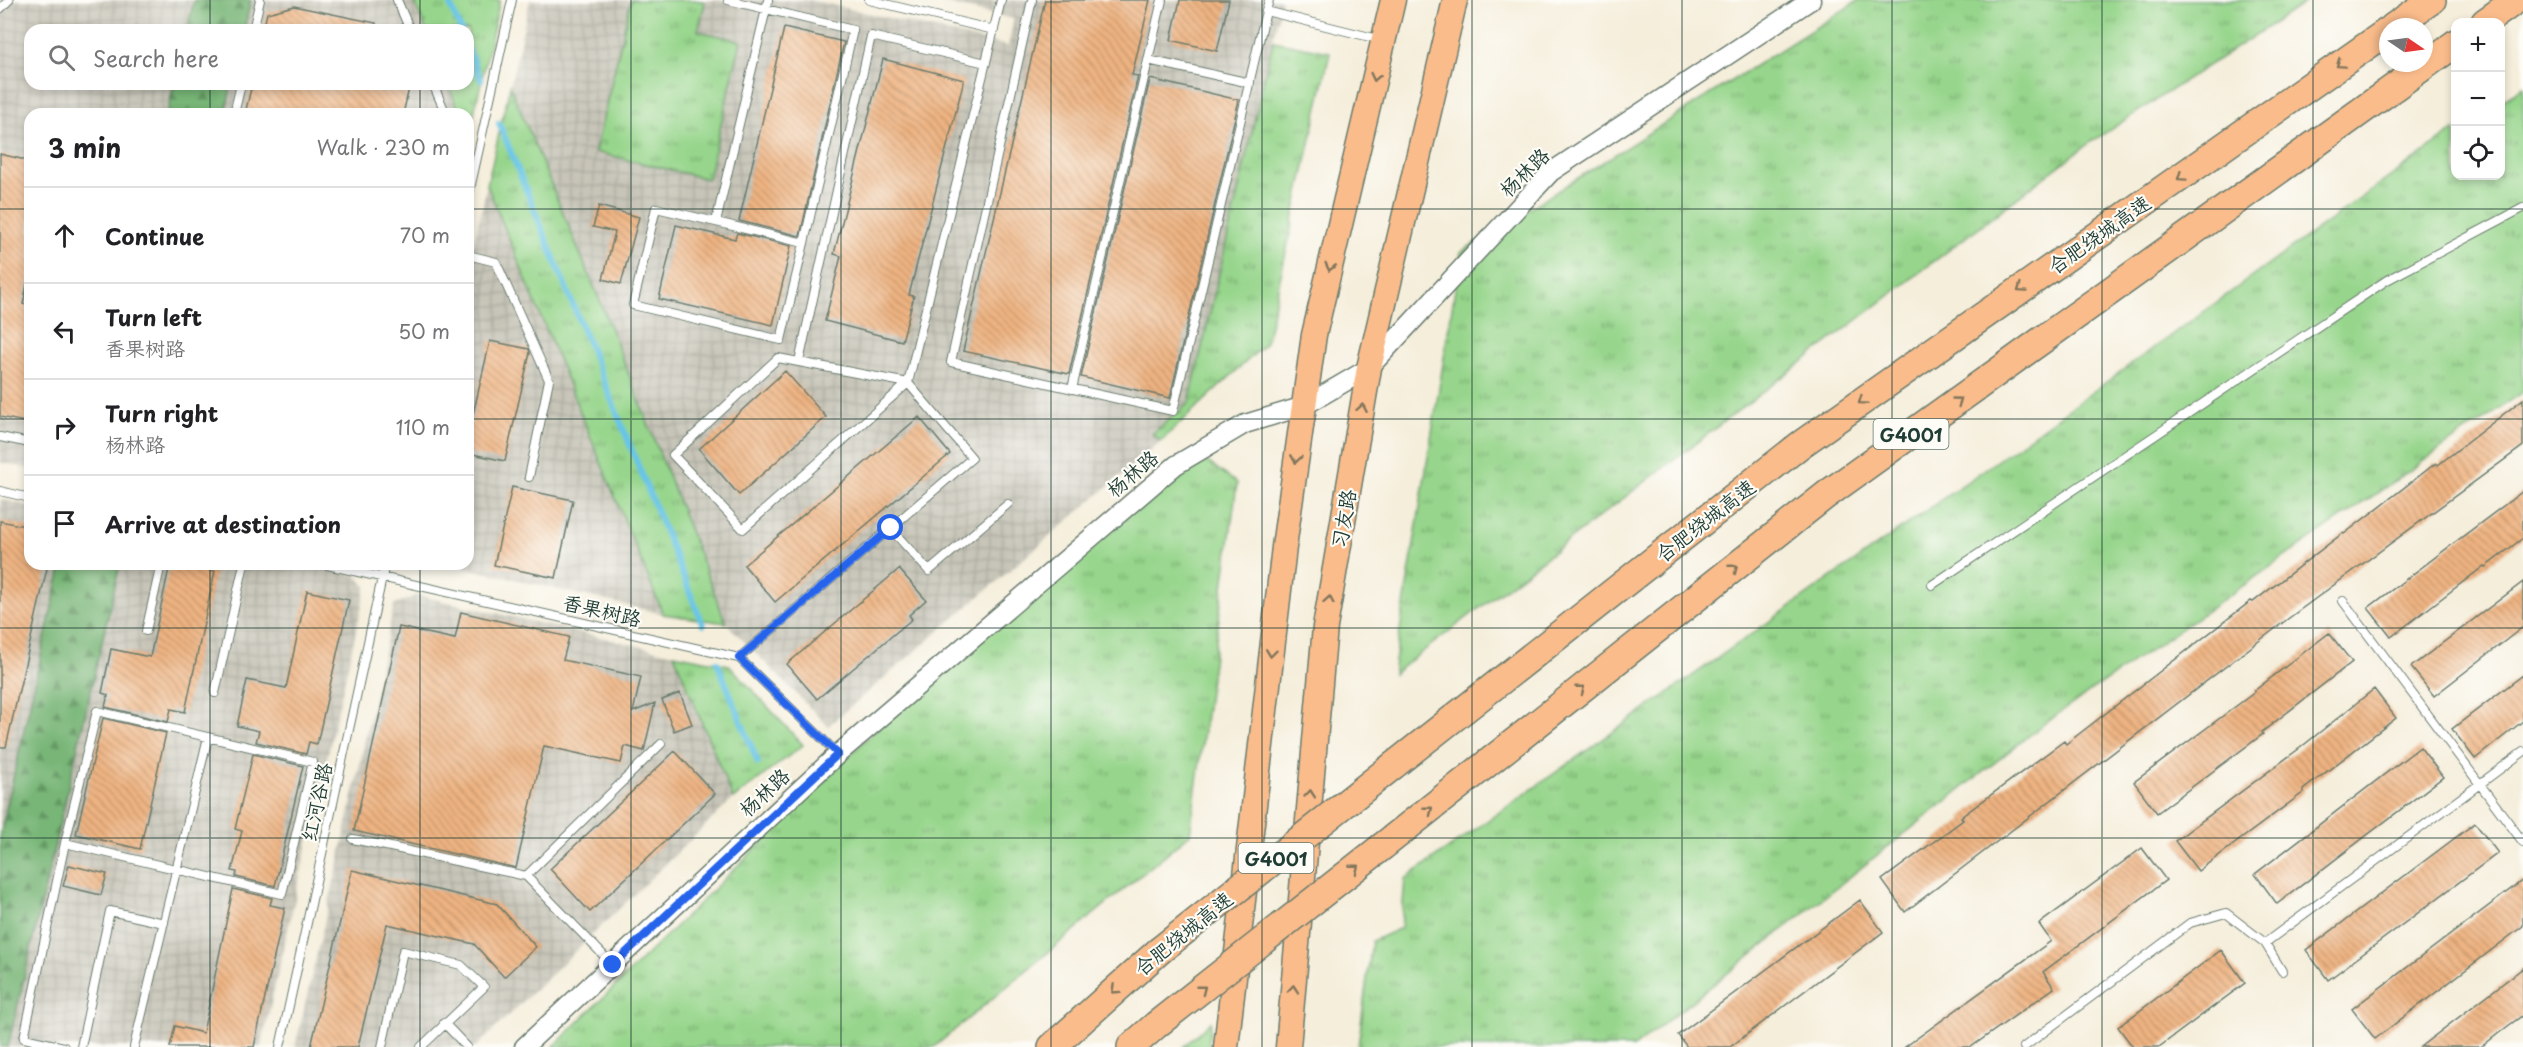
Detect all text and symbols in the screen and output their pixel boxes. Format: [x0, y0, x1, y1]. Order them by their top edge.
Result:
north arrow [2379, 18, 2433, 72]
map controls [2451, 18, 2505, 180]
button: + [2451, 18, 2505, 72]
search box [24, 24, 474, 90]
icon: search [45, 41, 78, 74]
text: Search here [93, 41, 219, 74]
one-way arrow [2336, 57, 2347, 68]
one-way arrow [1369, 72, 1382, 82]
button: − [2451, 72, 2505, 126]
button: locate [2451, 126, 2505, 180]
text: 3 min [48, 128, 121, 167]
text: Walk · 230 m [317, 132, 450, 162]
street label: 杨林路 [1492, 140, 1557, 204]
one-way arrow [2176, 170, 2187, 181]
street label: 合肥绕城高速 [2041, 187, 2157, 281]
icon: ahead [48, 219, 81, 252]
text: Continue [105, 219, 204, 252]
text: 70 m [400, 220, 450, 250]
one-way arrow [1325, 262, 1338, 272]
one-way arrow [2017, 282, 2028, 293]
text: Turn left [105, 300, 202, 333]
icon: left [48, 315, 81, 348]
text: 50 m [398, 316, 450, 346]
text: 香果树路 [105, 333, 185, 363]
one-way arrow [1858, 394, 1869, 405]
text: Turn right [105, 396, 218, 429]
one-way arrow [1951, 397, 1962, 408]
one-way arrow [1356, 404, 1368, 413]
icon: right [48, 411, 81, 444]
text: 110 m [396, 412, 450, 442]
road number: G4001 [1874, 419, 1948, 449]
text: 杨林路 [105, 429, 165, 459]
street label: 杨林路 [1099, 442, 1165, 504]
one-way arrow [1291, 455, 1303, 464]
street label: 合肥绕城高速 [1648, 471, 1762, 569]
street label: 习友路 [1323, 486, 1363, 551]
icon: arrive [48, 507, 81, 540]
text: Arrive at destination [105, 507, 341, 540]
route start [877, 514, 903, 540]
one-way arrow [1727, 564, 1738, 575]
street label: 香果树路 [560, 586, 645, 634]
one-way arrow [1322, 596, 1335, 606]
one-way arrow [1266, 648, 1278, 657]
one-way arrow [1575, 685, 1586, 696]
street label: 红河谷路 [293, 759, 339, 844]
street label: 杨林路 [732, 760, 797, 823]
one-way arrow [1303, 790, 1316, 799]
one-way arrow [1422, 807, 1433, 818]
road number: G4001 [1238, 843, 1314, 873]
one-way arrow [1348, 864, 1359, 875]
street label: 合肥绕城高速 [1127, 884, 1239, 982]
route end [599, 951, 625, 977]
one-way arrow [1112, 983, 1122, 994]
one-way arrow [1286, 984, 1299, 993]
one-way arrow [1195, 985, 1206, 996]

